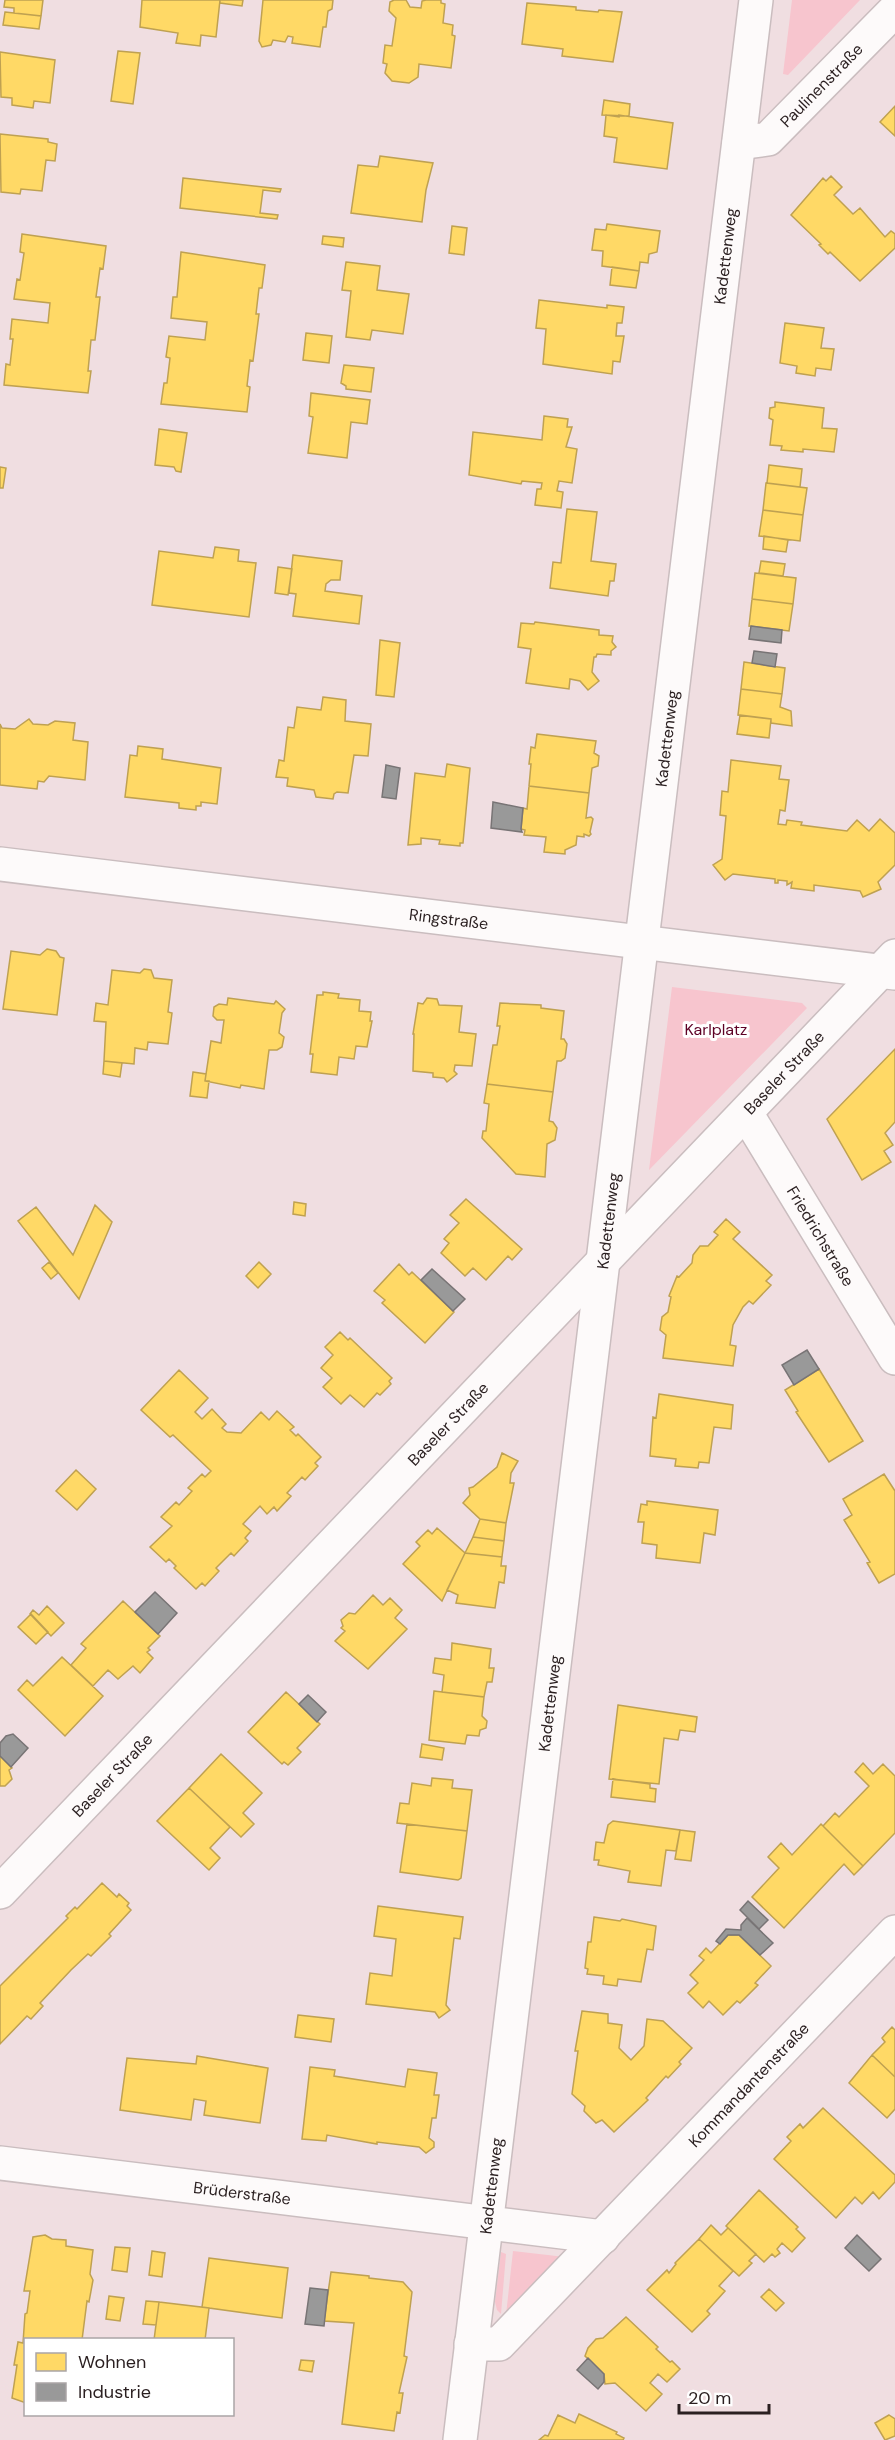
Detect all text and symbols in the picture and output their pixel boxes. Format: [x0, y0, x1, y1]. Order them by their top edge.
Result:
street label: Paulinenstraße [775, 39, 867, 132]
street label: Kadettenweg [709, 206, 741, 305]
street label: Kadettenweg [650, 689, 683, 788]
street label: Ringstraße [408, 903, 489, 934]
park label: Karlplatz [685, 1019, 747, 1040]
street label: Baseler Straße [739, 1026, 829, 1119]
street label: Kadettenweg [592, 1171, 624, 1270]
street label: Friedrichstraße [782, 1182, 859, 1290]
street label: Baseler Straße [403, 1377, 493, 1470]
street label: Kadettenweg [533, 1654, 566, 1753]
street label: Baseler Straße [67, 1729, 157, 1821]
street label: Kommandantenstraße [684, 2018, 813, 2151]
street label: Kadettenweg [475, 2136, 507, 2235]
street label: Brüderstraße [192, 2176, 292, 2209]
legend [24, 2338, 234, 2416]
text: Wohnen [78, 2350, 146, 2374]
scale bar [679, 2377, 769, 2415]
text: Industrie [78, 2380, 151, 2404]
text: 20 m [688, 2386, 731, 2410]

